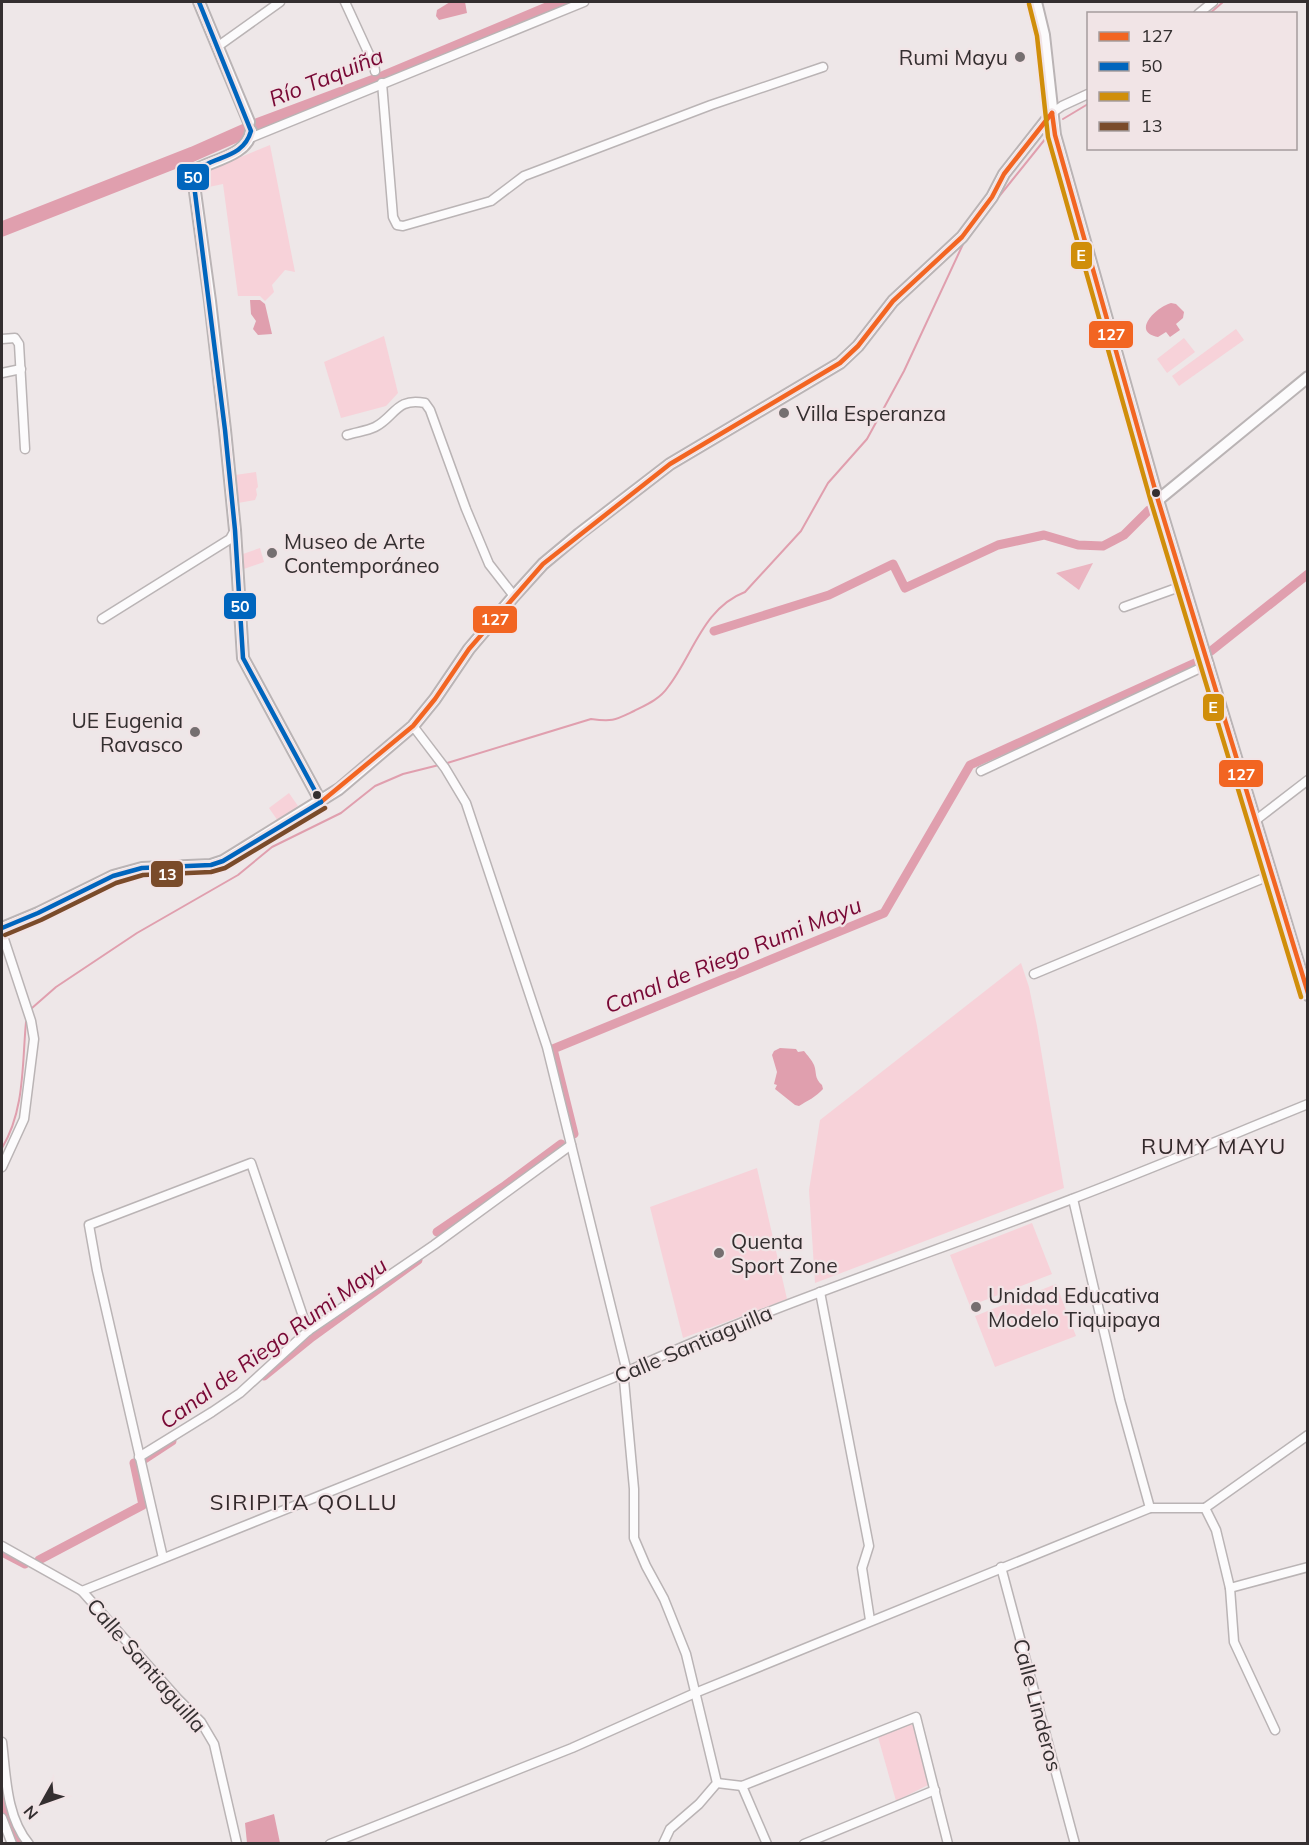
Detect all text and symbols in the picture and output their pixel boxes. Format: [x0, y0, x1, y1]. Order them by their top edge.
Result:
legend [1087, 12, 1297, 150]
text: 127 [1141, 24, 1173, 47]
water label: Río Taquiña [265, 41, 387, 113]
place label: Rumi Mayu [899, 44, 1008, 70]
marker: Rumi Mayu [1013, 50, 1027, 64]
text: 50 [1141, 54, 1163, 77]
text: E [1141, 84, 1152, 107]
text: 13 [1141, 114, 1163, 137]
line badge: 50 [176, 163, 210, 191]
text: 50 [183, 167, 203, 187]
line badge: E [1070, 241, 1093, 270]
text: E [1076, 245, 1086, 265]
line badge: 127 [1088, 320, 1134, 349]
text: 127 [1097, 324, 1125, 344]
place label: Villa Esperanza [796, 400, 946, 426]
marker: Villa Esperanza [777, 406, 791, 420]
unlabelled marker [1150, 487, 1162, 499]
place label: Museo de Arte Contemporáneo [284, 528, 440, 578]
marker: Museo de Arte Contemporáneo [265, 546, 279, 560]
line badge: 50 [223, 592, 257, 620]
text: 50 [230, 596, 250, 616]
line badge: 127 [472, 605, 518, 634]
text: 127 [481, 609, 509, 629]
line badge: E [1202, 693, 1225, 722]
text: E [1208, 697, 1218, 717]
place label: UE Eugenia Ravasco [71, 707, 183, 757]
marker: UE Eugenia Ravasco [188, 725, 202, 739]
line badge: 127 [1218, 759, 1264, 788]
text: 127 [1227, 764, 1255, 784]
unlabelled marker [311, 789, 323, 801]
line badge: 13 [150, 860, 184, 888]
text: 13 [157, 864, 177, 884]
water label: Canal de Riego Rumi Mayu [601, 891, 865, 1019]
district label: RUMY MAYU [1141, 1132, 1287, 1160]
place label: Quenta Sport Zone [731, 1228, 838, 1278]
marker: Quenta Sport Zone [712, 1246, 726, 1260]
water label: Canal de Riego Rumi Mayu [154, 1251, 392, 1435]
place label: Unidad Educativa Modelo Tiquipaya [988, 1282, 1161, 1332]
street label: Calle Santiaguilla [610, 1299, 776, 1389]
marker: Unidad Educativa Modelo Tiquipaya [969, 1300, 983, 1314]
district label: SIRIPITA QOLLU [210, 1488, 398, 1516]
street label: Calle Santiaguilla [82, 1593, 212, 1737]
street label: Calle Linderos [1008, 1636, 1068, 1774]
north arrow [12, 1773, 72, 1833]
text: N [19, 1802, 42, 1824]

